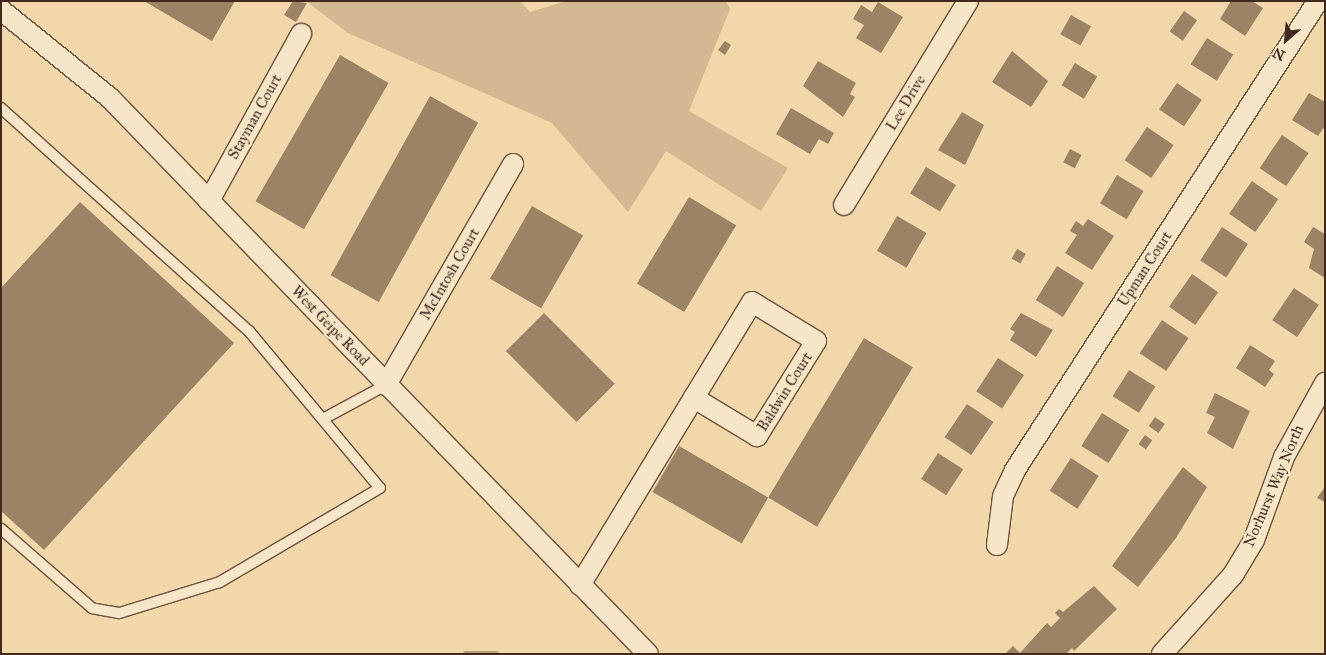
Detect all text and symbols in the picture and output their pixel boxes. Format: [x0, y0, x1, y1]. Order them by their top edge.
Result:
north arrow [1261, 15, 1311, 65]
text: N [1270, 44, 1288, 64]
street label: Stayman Court [224, 71, 286, 163]
street label: Lee Drive [882, 72, 930, 134]
street label: McIntosh Court [416, 225, 484, 323]
street label: Upman Court [1114, 228, 1176, 310]
street label: West Geipe Road [287, 282, 373, 370]
street label: Baldwin Court [754, 349, 816, 435]
street label: Norhurst Way North [1240, 422, 1308, 550]

